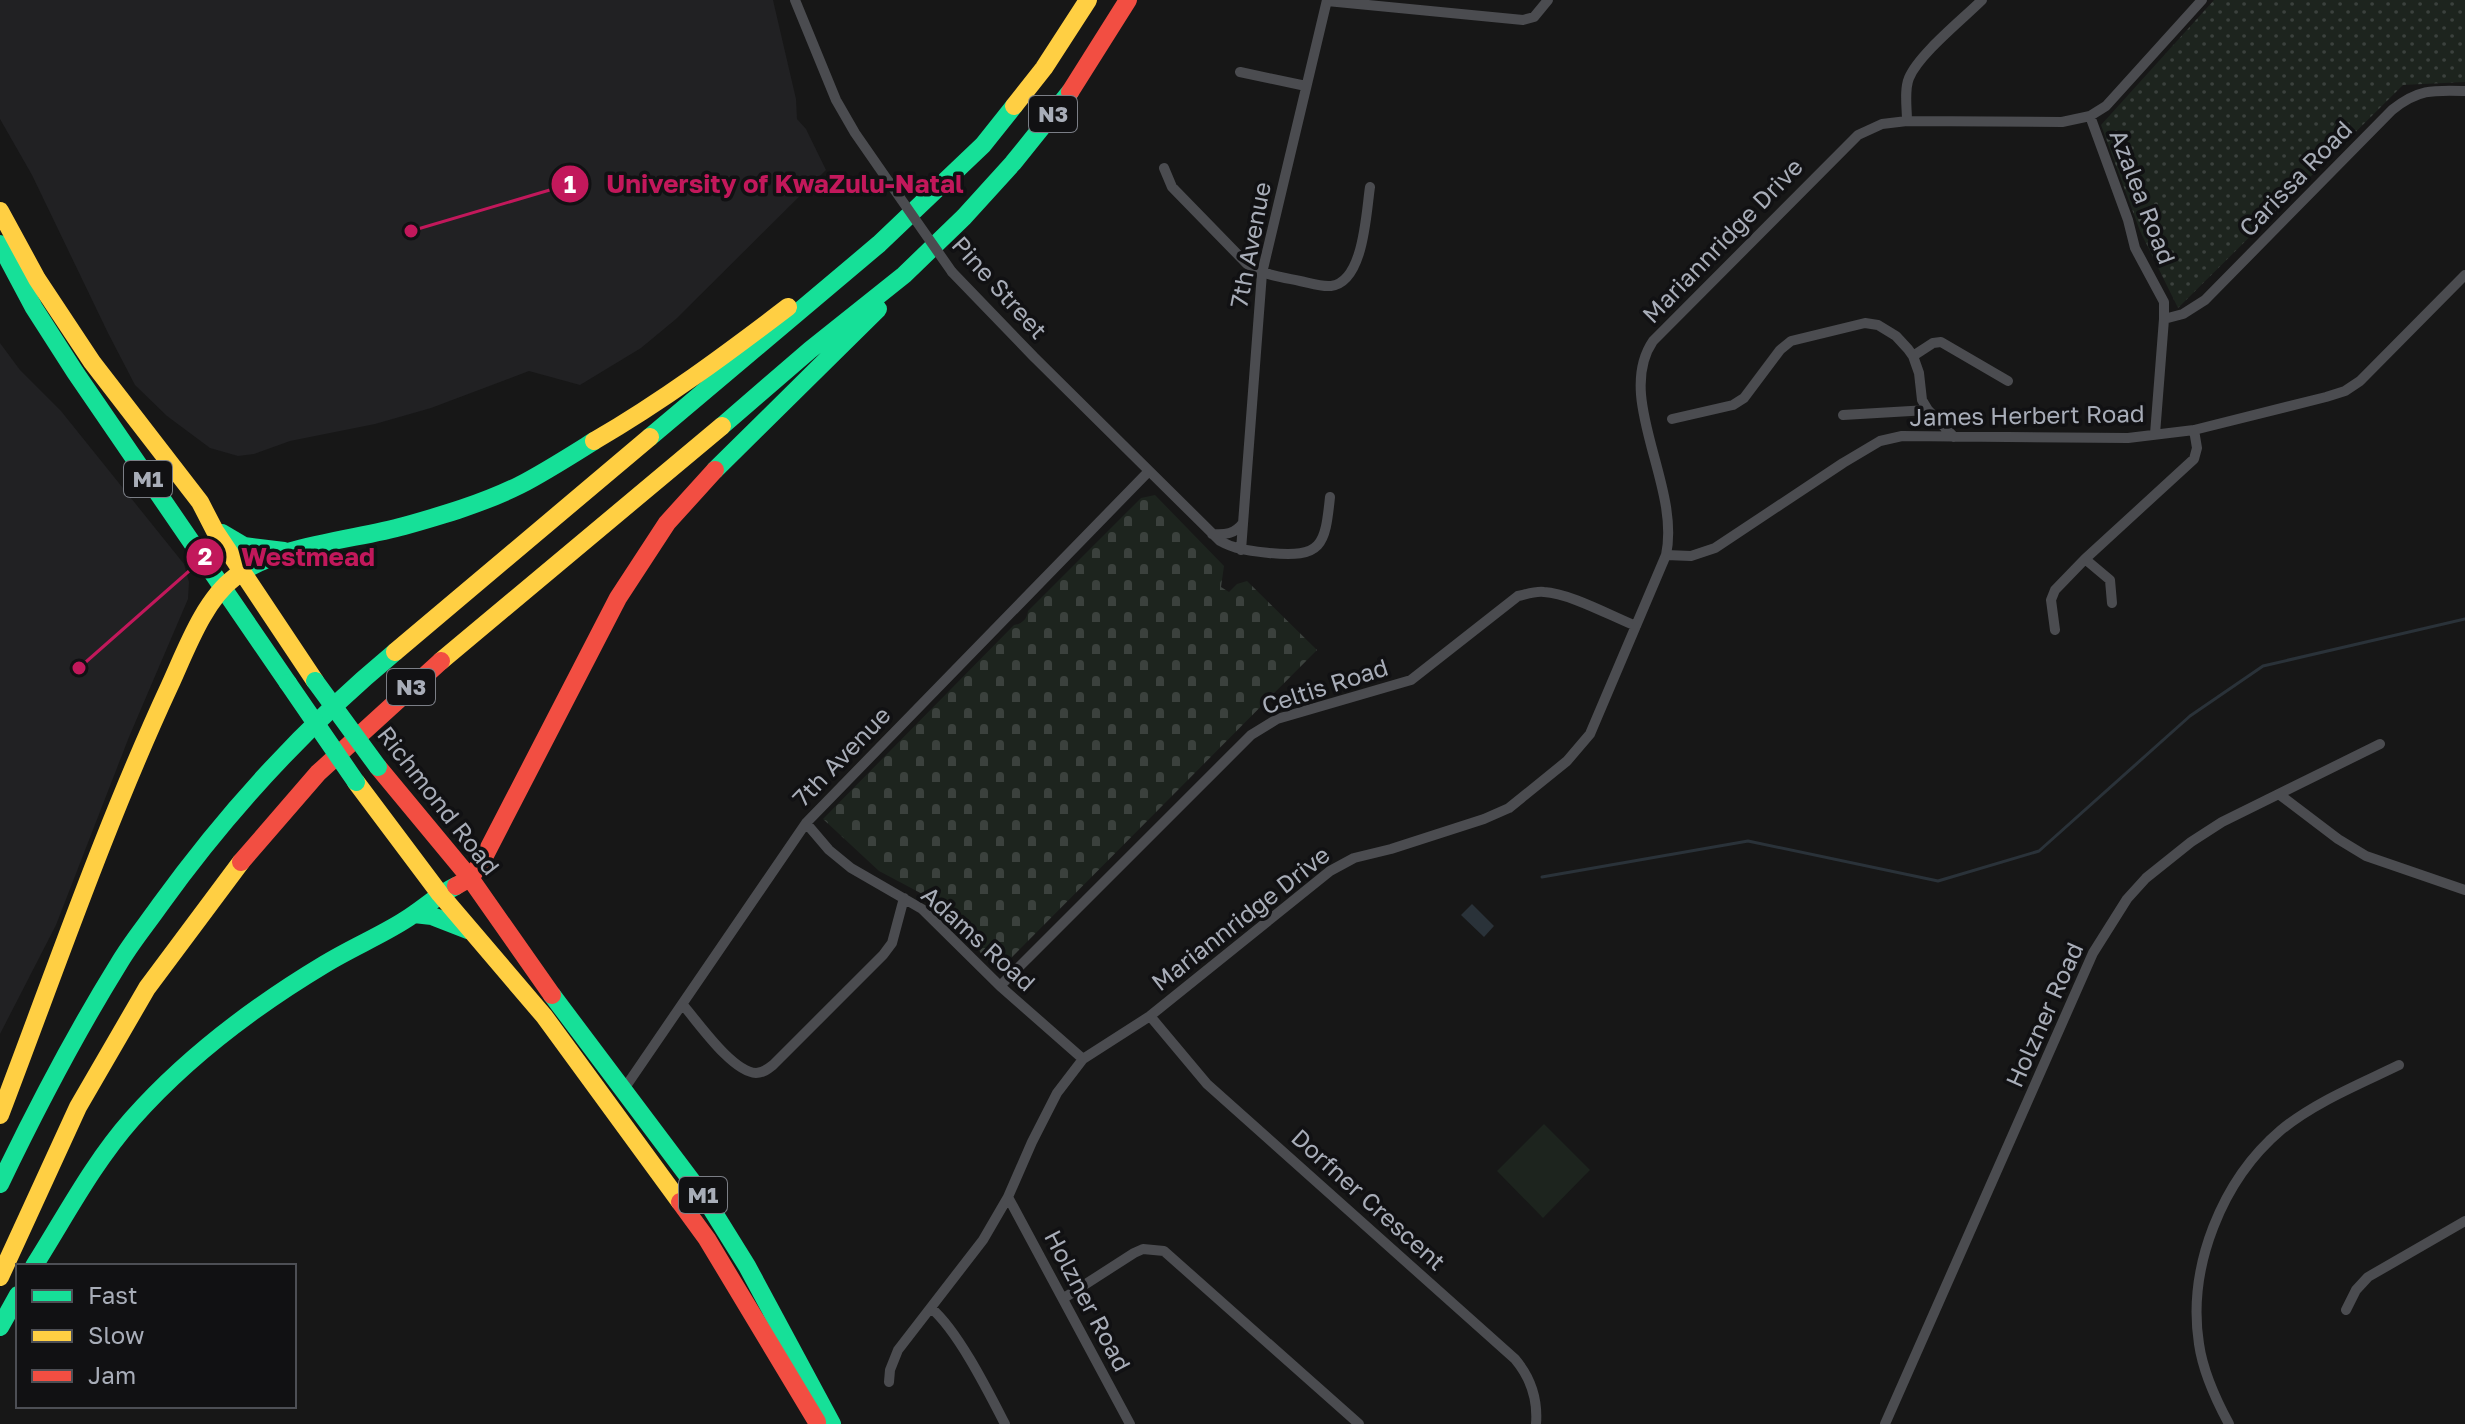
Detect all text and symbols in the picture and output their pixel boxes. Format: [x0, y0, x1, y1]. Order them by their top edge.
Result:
road number: N3 [1029, 96, 1077, 132]
street label: Carissa Road [2233, 114, 2357, 242]
street label: Azalea Road [2104, 125, 2182, 268]
street label: Mariannridge Drive [1636, 152, 1808, 328]
callout: University of KwaZulu-Natal [550, 159, 980, 209]
text: University of KwaZulu-Natal [606, 168, 964, 199]
text: 1 [564, 169, 576, 198]
street label: 7th Avenue [1223, 179, 1276, 310]
street label: Pine Street [947, 230, 1054, 344]
street label: James Herbert Road [1909, 398, 2145, 431]
road number: M1 [124, 461, 172, 497]
callout: Westmead [185, 532, 391, 582]
text: 2 [198, 541, 212, 570]
text: Westmead [241, 541, 375, 572]
street label: Celtis Road [1258, 652, 1391, 720]
road number: N3 [387, 669, 435, 705]
street label: 7th Avenue [786, 700, 896, 812]
street label: Richmond Road [372, 720, 506, 880]
street label: Mariannridge Drive [1145, 839, 1335, 996]
street label: Adams Road [916, 879, 1042, 996]
street label: Holzner Road [1999, 937, 2089, 1091]
street label: Dorfner Crescent [1286, 1122, 1452, 1276]
road number: M1 [679, 1177, 727, 1213]
street label: Holzner Road [1039, 1225, 1138, 1376]
legend [16, 1264, 296, 1408]
text: Fast [88, 1280, 138, 1309]
text: Slow [88, 1320, 144, 1349]
text: Jam [88, 1360, 136, 1389]

